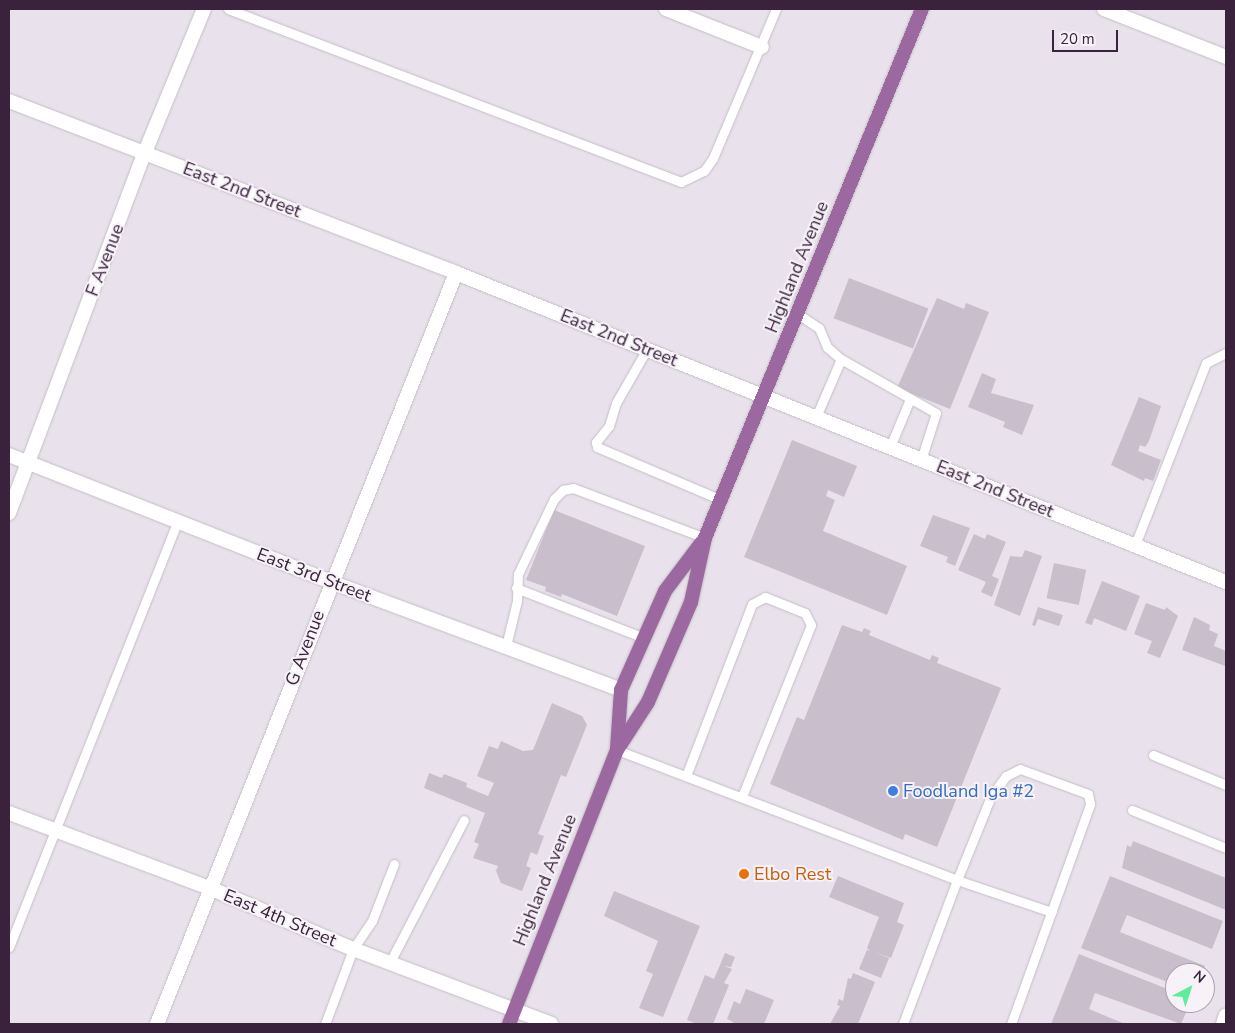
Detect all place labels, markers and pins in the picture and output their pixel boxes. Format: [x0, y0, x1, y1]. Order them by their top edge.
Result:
place label: Foodland Iga #2 [903, 780, 1034, 802]
marker: Foodland Iga #2 [887, 785, 899, 797]
place label: Elbo Rest [754, 863, 831, 885]
marker: Elbo Rest [738, 868, 750, 880]

